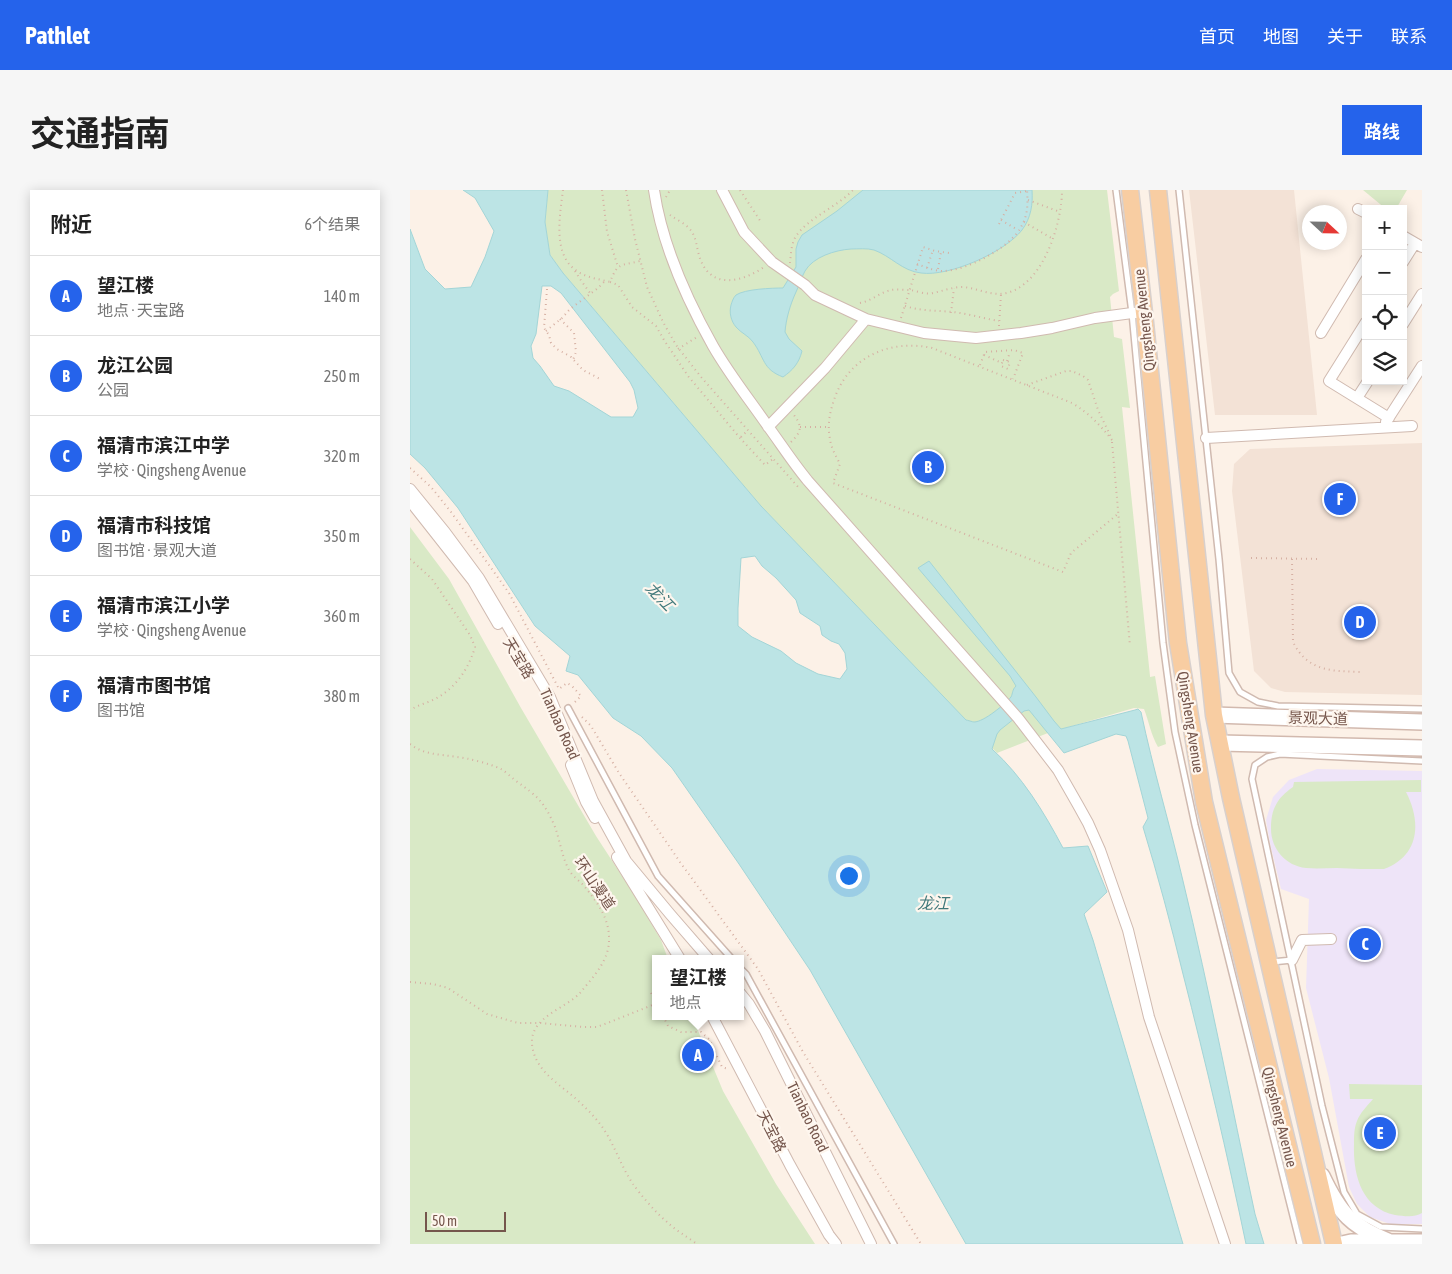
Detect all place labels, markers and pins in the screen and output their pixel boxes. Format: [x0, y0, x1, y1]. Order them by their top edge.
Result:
pin: B [912, 448, 944, 486]
pin: F [1324, 480, 1356, 518]
pin: D [1344, 603, 1376, 641]
pin: C [1349, 925, 1381, 963]
pin: A [682, 1036, 714, 1074]
pin: E [1364, 1114, 1396, 1152]

